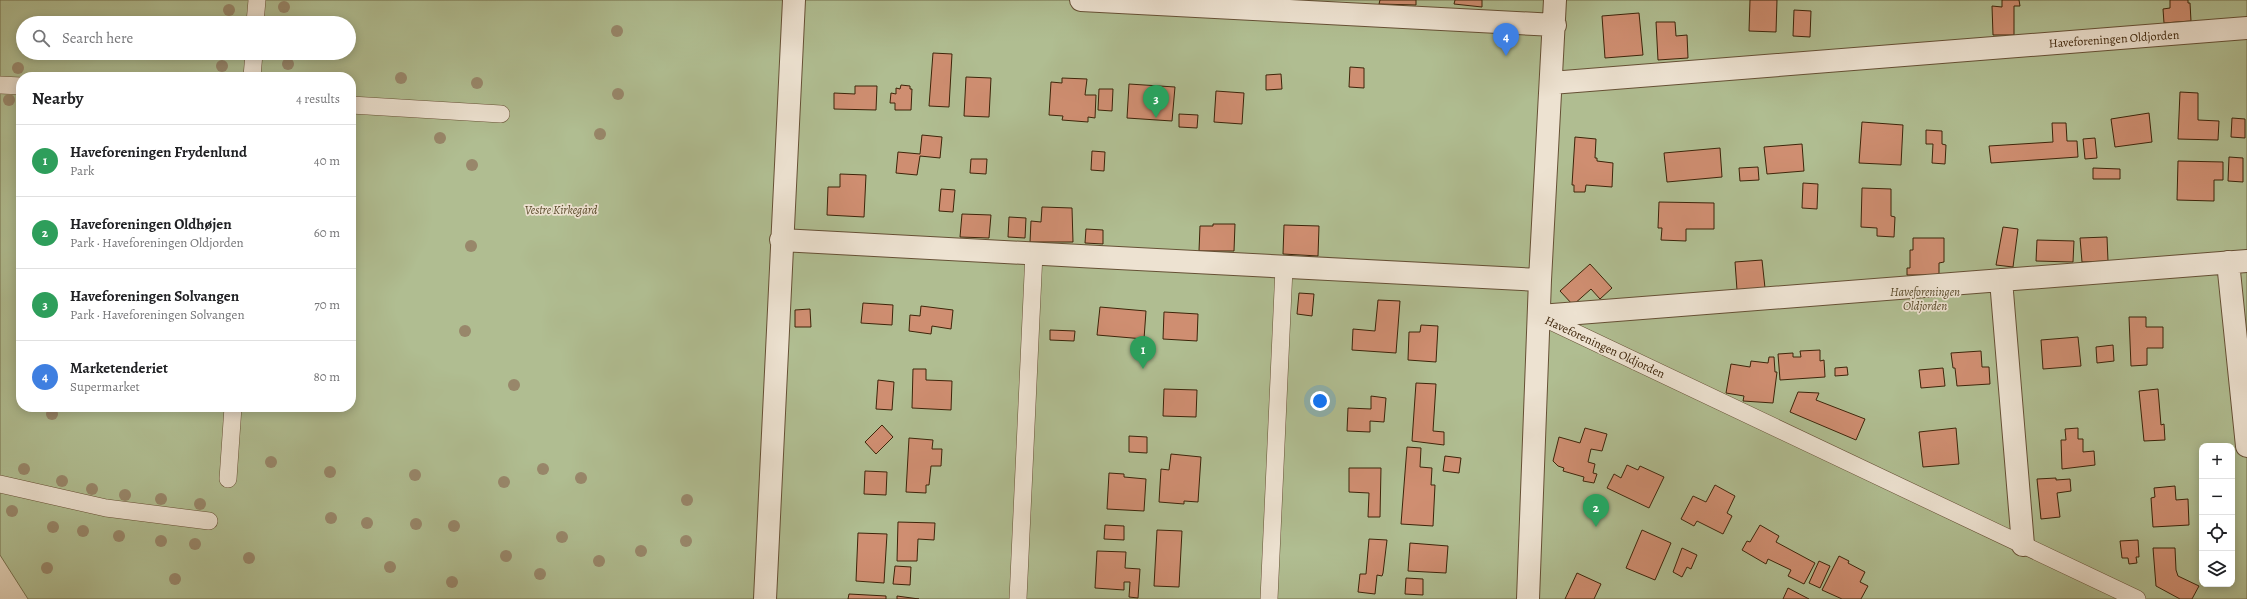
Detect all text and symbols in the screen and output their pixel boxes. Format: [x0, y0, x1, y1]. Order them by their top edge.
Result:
search box [16, 16, 356, 60]
pin: 4 [1493, 23, 1519, 56]
street label: Haveforeningen Oldjorden [2048, 26, 2180, 52]
icon: search [30, 27, 52, 49]
text: Search here [62, 28, 133, 48]
pin: 3 [1143, 85, 1169, 118]
text: Nearby [32, 87, 83, 110]
text: 4 results [296, 90, 340, 107]
text: Haveforeningen Frydenlund [70, 142, 247, 162]
text: 1 [43, 152, 47, 169]
text: 40 m [314, 152, 340, 169]
text: Park [70, 162, 94, 179]
park label: Vestre Kirkegård [525, 202, 598, 218]
text: Haveforeningen Oldhøjen [70, 214, 232, 234]
text: 2 [42, 224, 48, 241]
text: 60 m [314, 224, 340, 241]
text: Park · Haveforeningen Oldjorden [70, 234, 244, 251]
park label: Haveforeningen Oldjorden [1890, 284, 1960, 314]
text: Haveforeningen Solvangen [70, 286, 239, 306]
text: 3 [42, 296, 48, 313]
text: 70 m [314, 296, 340, 313]
text: Park · Haveforeningen Solvangen [70, 306, 245, 323]
street label: Haveforeningen Oldjorden [1542, 312, 1668, 382]
pin: 1 [1130, 336, 1156, 369]
text: Marketenderiet [70, 358, 168, 378]
text: 4 [42, 368, 48, 385]
text: 80 m [313, 368, 340, 385]
text: Supermarket [70, 378, 140, 395]
your location [1310, 391, 1330, 411]
map controls [2199, 443, 2235, 587]
button: + [2199, 443, 2235, 479]
button: − [2199, 479, 2235, 515]
pin: 2 [1583, 494, 1609, 527]
button: locate [2199, 515, 2235, 551]
button: layers [2199, 551, 2235, 587]

